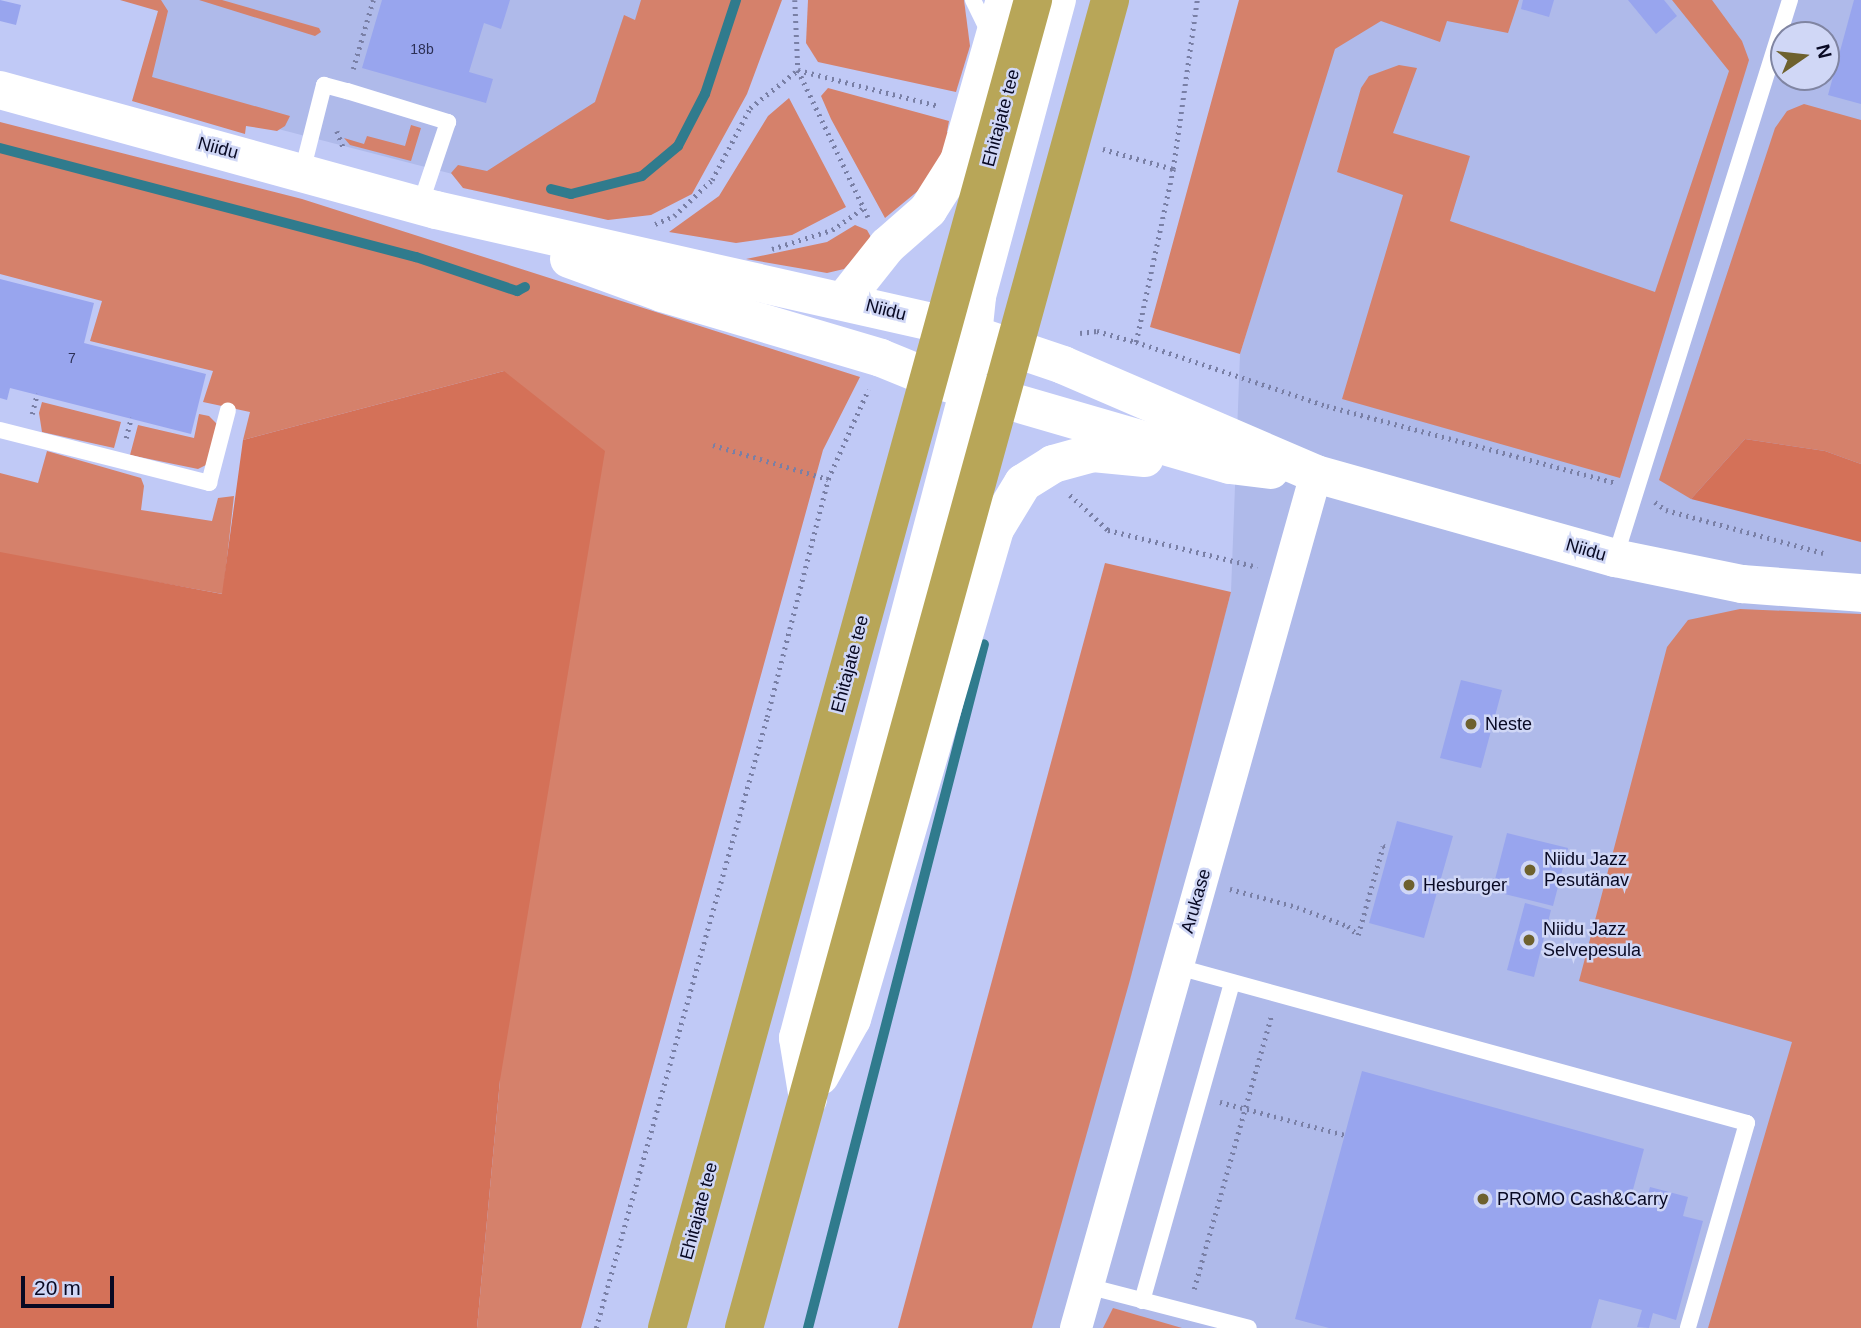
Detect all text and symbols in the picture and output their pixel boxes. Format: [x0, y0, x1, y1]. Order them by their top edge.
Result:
north arrow [1770, 21, 1840, 91]
house number: 18b [410, 41, 434, 57]
text: N [1812, 42, 1836, 60]
street label: Ehitajate tee [978, 67, 1024, 169]
street label: Niidu [195, 132, 241, 164]
street label: Niidu [863, 295, 909, 325]
house number: 7 [68, 350, 76, 366]
street label: Niidu [1563, 534, 1609, 566]
street label: Ehitajate tee [827, 613, 873, 715]
place label: Neste [1485, 713, 1532, 735]
marker: Neste [1463, 716, 1479, 732]
place label: Niidu Jazz Pesutänav [1544, 849, 1629, 892]
marker: Niidu Jazz Pesutänav [1522, 862, 1538, 878]
street label: Arukase [1177, 866, 1215, 936]
place label: Hesburger [1423, 874, 1507, 896]
marker: Hesburger [1401, 877, 1417, 893]
place label: Niidu Jazz Selvepesula [1543, 919, 1641, 962]
marker: Niidu Jazz Selvepesula [1521, 932, 1537, 948]
street label: Ehitajate tee [676, 1160, 722, 1262]
place label: PROMO Cash&Carry [1497, 1188, 1668, 1210]
marker: PROMO Cash&Carry [1475, 1191, 1491, 1207]
scale bar [24, 1262, 117, 1306]
text: 20 m [34, 1276, 81, 1299]

